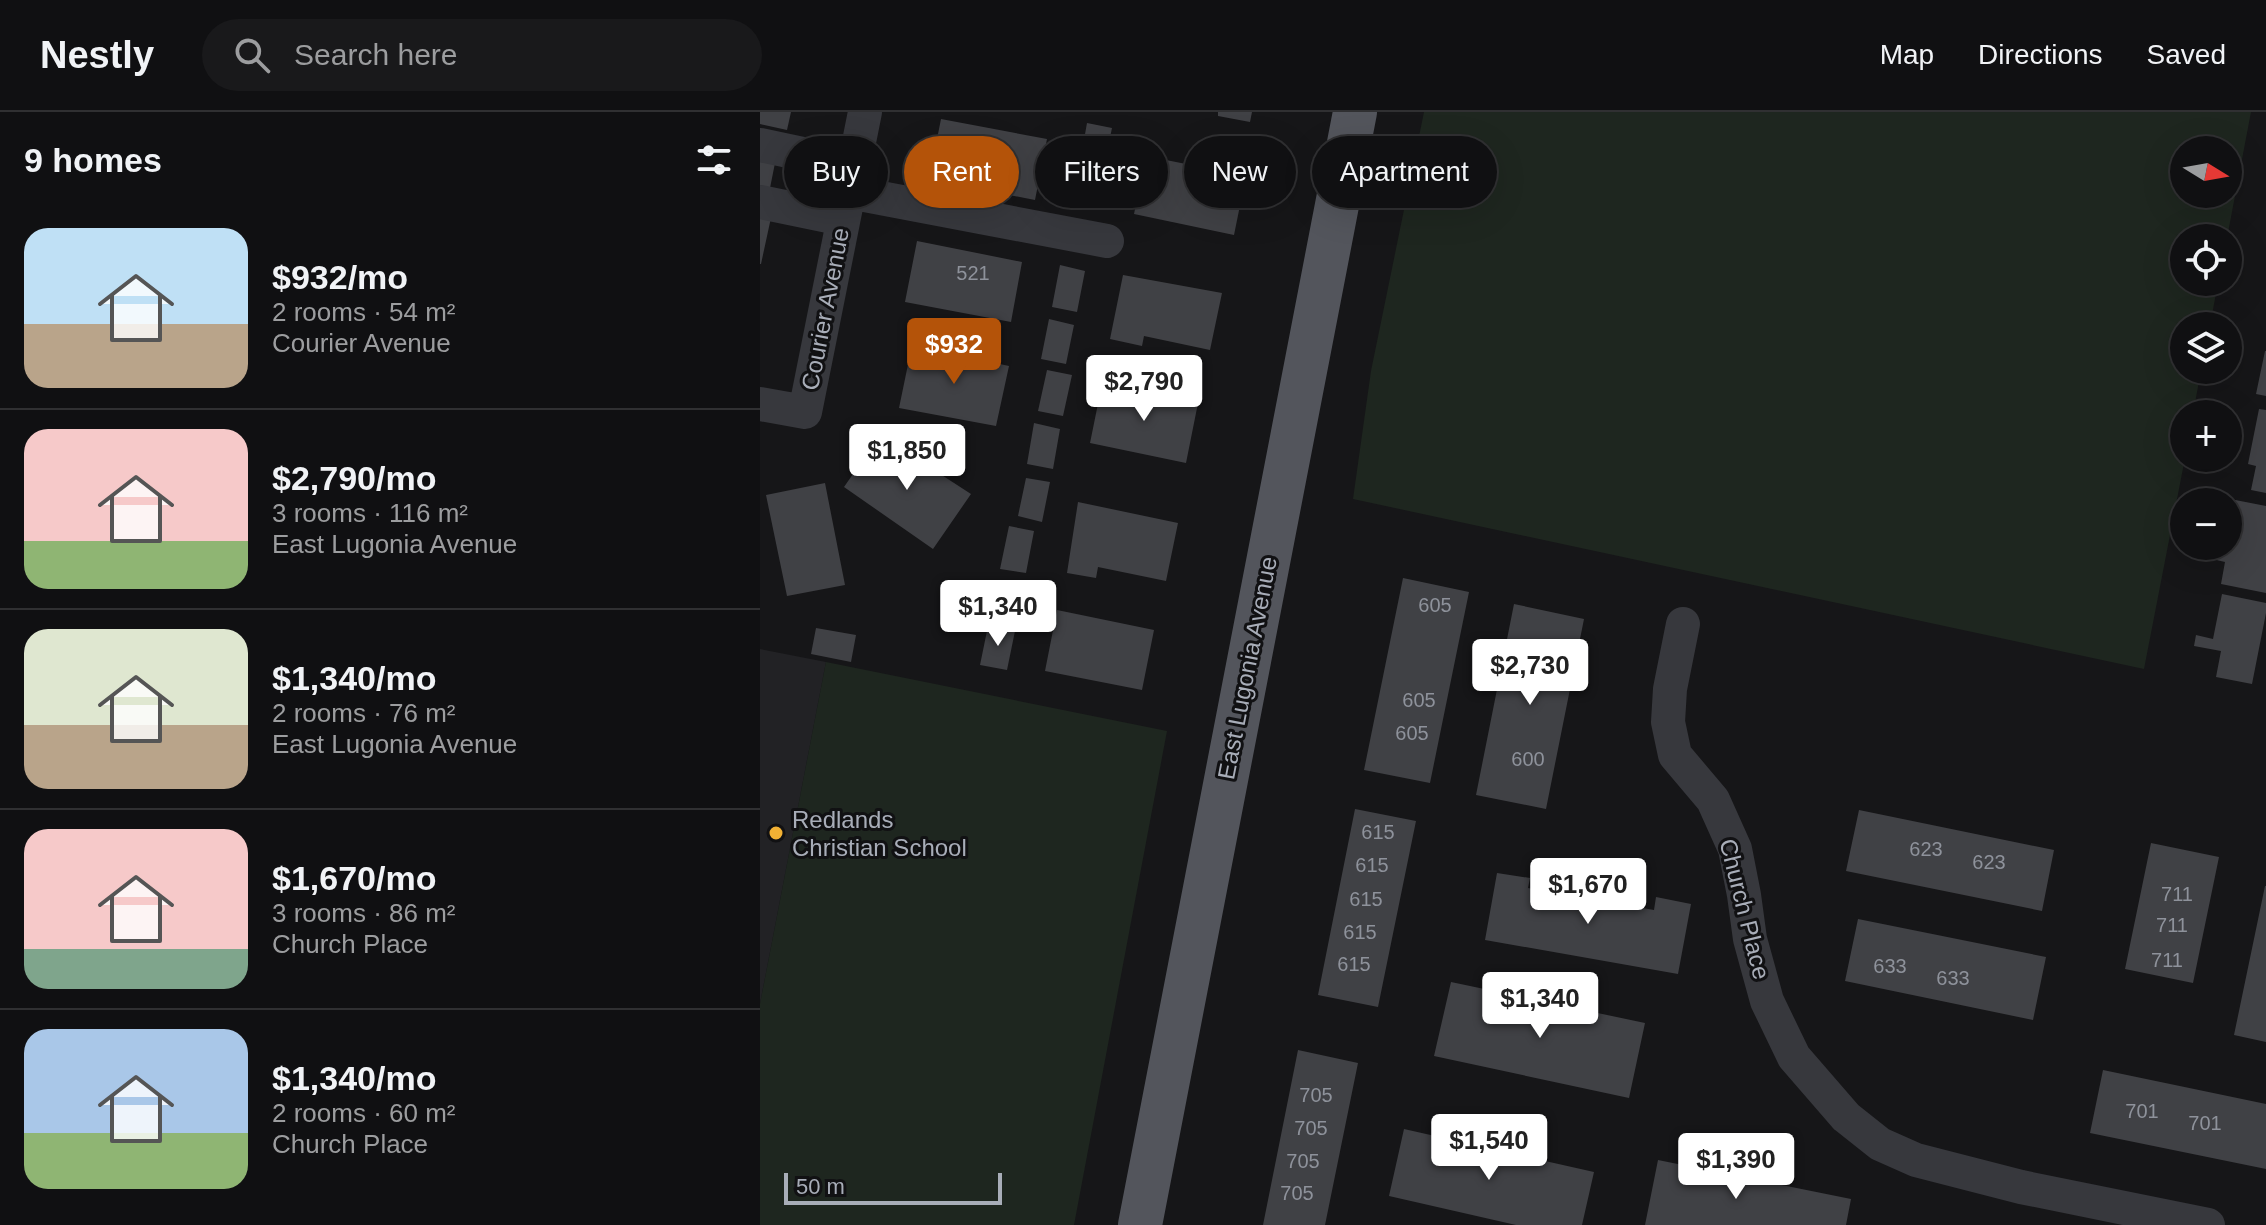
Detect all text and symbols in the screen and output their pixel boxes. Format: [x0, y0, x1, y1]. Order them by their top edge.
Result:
search box [202, 19, 762, 91]
icon: search [230, 33, 274, 77]
text: Nestly [40, 34, 154, 76]
text: Search here [294, 38, 458, 71]
text: Map [1880, 39, 1934, 70]
text: Directions [1978, 39, 2103, 70]
text: Saved [2147, 39, 2226, 70]
chip: Buy [784, 136, 888, 208]
chip: Rent [904, 136, 1019, 208]
chip: Filters [1035, 136, 1168, 208]
chip: New [1184, 136, 1296, 208]
chip: Apartment [1312, 136, 1497, 208]
north arrow [2170, 136, 2242, 208]
map controls [2170, 136, 2242, 560]
icon: filters [692, 138, 736, 182]
text: 9 homes [24, 141, 162, 179]
button: locate [2170, 224, 2242, 296]
street label: Courier Avenue [796, 225, 854, 393]
text: $932/mo [272, 258, 408, 296]
icon: home [88, 260, 184, 356]
house number: 521 [956, 262, 990, 284]
text: 2 rooms · 54 m² [272, 297, 456, 327]
button: layers [2170, 312, 2242, 384]
pin: $932 [907, 318, 1001, 386]
text: Courier Avenue [272, 328, 451, 358]
text: $932 [925, 329, 983, 359]
pin: $2,790 [1079, 355, 1209, 423]
text: $2,790 [1104, 366, 1184, 396]
button: + [2170, 400, 2242, 472]
pin: $1,850 [842, 424, 972, 492]
text: $1,850 [867, 435, 947, 465]
text: $2,790/mo [272, 459, 436, 497]
icon: home [88, 461, 184, 557]
button: − [2170, 488, 2242, 560]
text: 3 rooms · 116 m² [272, 498, 468, 528]
text: East Lugonia Avenue [272, 529, 517, 559]
street label: East Lugonia Avenue [1212, 554, 1282, 782]
pin: $1,340 [933, 580, 1063, 648]
text: $1,340 [958, 591, 1038, 621]
house number: 605 [1418, 594, 1452, 616]
pin: $2,730 [1465, 639, 1595, 707]
text: $2,730 [1490, 650, 1570, 680]
text: $1,340/mo [272, 659, 436, 697]
icon: home [88, 661, 184, 757]
house number: 605 [1402, 689, 1436, 711]
text: 2 rooms · 76 m² [272, 698, 456, 728]
house number: 605 [1395, 722, 1429, 744]
text: East Lugonia Avenue [272, 729, 517, 759]
house number: 600 [1511, 748, 1545, 770]
place label: Redlands Christian School [792, 806, 967, 861]
house number: 615 [1361, 821, 1395, 843]
marker: Redlands Christian School [767, 824, 785, 842]
street label: Church Place [1714, 836, 1776, 982]
house number: 623 [1909, 838, 1943, 860]
house number: 623 [1972, 851, 2006, 873]
house number: 615 [1355, 854, 1389, 876]
pin: $1,670 [1523, 858, 1653, 926]
text: $1,670/mo [272, 859, 436, 897]
icon: home [88, 861, 184, 957]
text: $1,670 [1548, 869, 1628, 899]
house number: 711 [2161, 883, 2193, 905]
house number: 615 [1349, 888, 1383, 910]
text: 3 rooms · 86 m² [272, 898, 456, 928]
house number: 711 [2156, 914, 2188, 936]
house number: 615 [1343, 921, 1377, 943]
text: Church Place [272, 929, 428, 959]
house number: 711 [2151, 949, 2183, 971]
house number: 615 [1337, 953, 1371, 975]
house number: 633 [1873, 955, 1907, 977]
house number: 633 [1936, 967, 1970, 989]
pin: $1,340 [1475, 972, 1605, 1040]
text: $1,340 [1500, 983, 1580, 1013]
text: $1,340/mo [272, 1059, 436, 1097]
icon: home [88, 1061, 184, 1157]
house number: 705 [1299, 1084, 1333, 1106]
text: 2 rooms · 60 m² [272, 1098, 456, 1128]
house number: 701 [2125, 1100, 2159, 1122]
house number: 701 [2188, 1112, 2222, 1134]
pin: $1,540 [1424, 1114, 1554, 1182]
house number: 705 [1294, 1117, 1328, 1139]
text: $1,540 [1449, 1125, 1529, 1155]
text: Church Place [272, 1129, 428, 1159]
pin: $1,390 [1671, 1133, 1801, 1201]
text: $1,390 [1696, 1144, 1776, 1174]
house number: 705 [1286, 1150, 1320, 1172]
scale bar [784, 1169, 1002, 1205]
text: 50 m [796, 1174, 845, 1199]
house number: 705 [1280, 1182, 1314, 1204]

